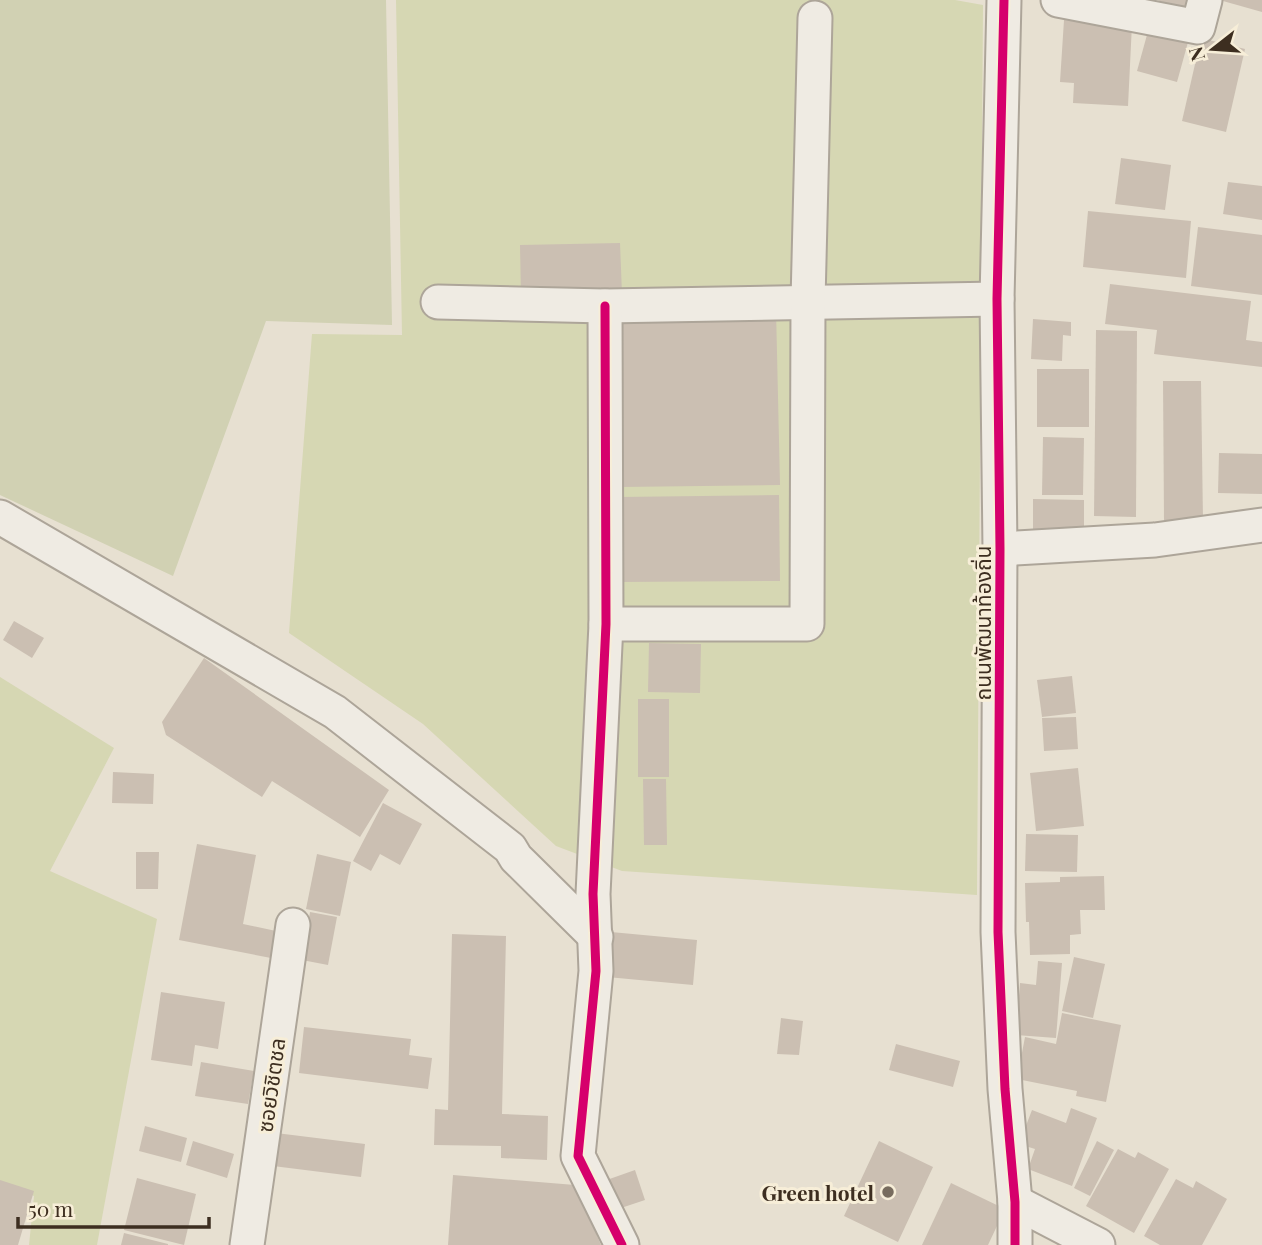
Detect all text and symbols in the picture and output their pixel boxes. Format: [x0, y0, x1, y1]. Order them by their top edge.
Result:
north arrow [1178, 14, 1248, 84]
text: N [1181, 44, 1210, 65]
street label: ถนนพัฒนาท้องถิ่น [968, 546, 996, 700]
street label: ซอยวิชิตชล [250, 1036, 290, 1134]
place label: Green hotel [761, 1178, 874, 1206]
marker: Green hotel [880, 1184, 896, 1200]
scale bar [18, 1186, 208, 1230]
text: 50 m [28, 1194, 74, 1222]

